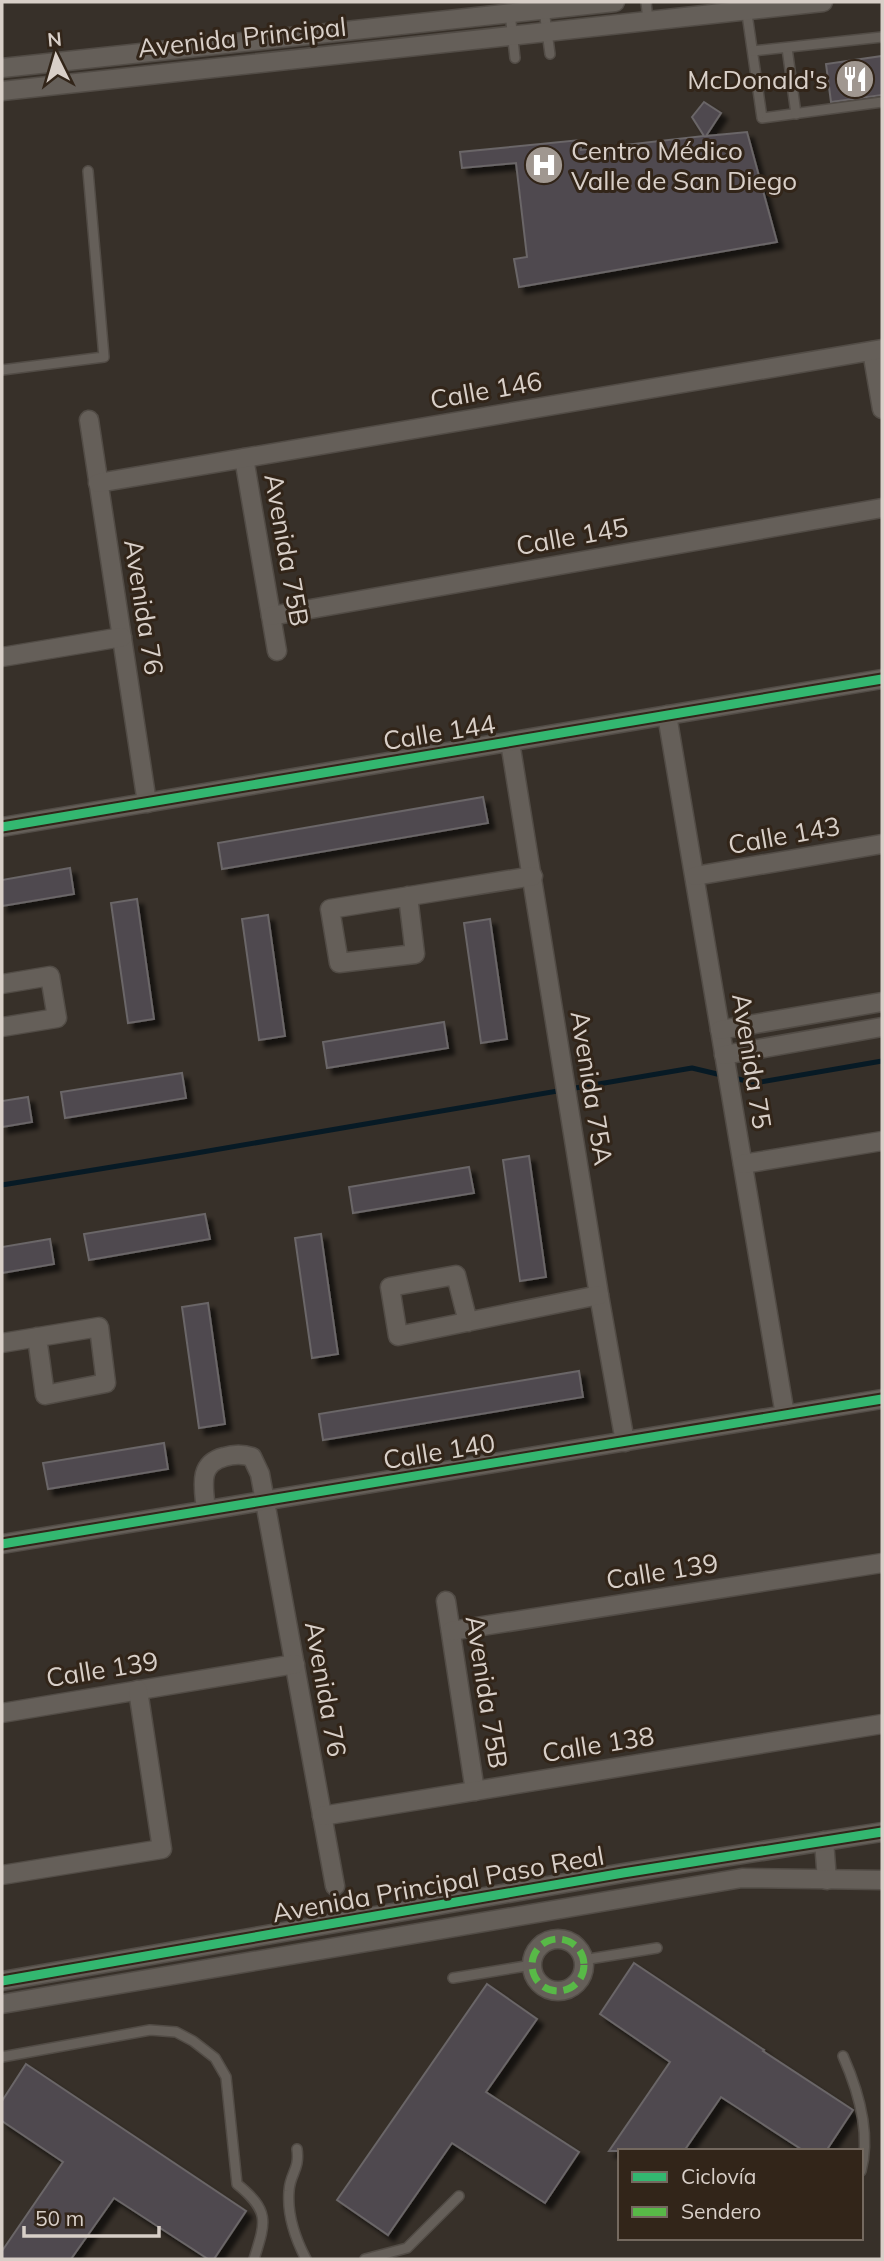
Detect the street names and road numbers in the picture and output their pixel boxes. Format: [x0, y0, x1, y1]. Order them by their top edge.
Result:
street label: Avenida Principal [136, 10, 348, 64]
street label: Calle 146 [427, 364, 545, 416]
street label: Avenida 75B [257, 471, 317, 629]
street label: Calle 145 [513, 510, 631, 562]
street label: Avenida 76 [117, 537, 171, 677]
street label: Calle 144 [381, 707, 497, 757]
street label: Calle 143 [725, 809, 843, 861]
street label: Avenida 75 [725, 991, 779, 1131]
street label: Avenida 75A [564, 1008, 620, 1168]
street label: Calle 140 [381, 1426, 497, 1476]
street label: Calle 139 [604, 1546, 720, 1596]
street label: Avenida 75B [459, 1613, 515, 1771]
street label: Avenida 76 [298, 1619, 354, 1759]
street label: Calle 139 [44, 1644, 160, 1694]
street label: Calle 138 [540, 1719, 656, 1769]
street label: Avenida Principal Paso Real [269, 1839, 607, 1929]

